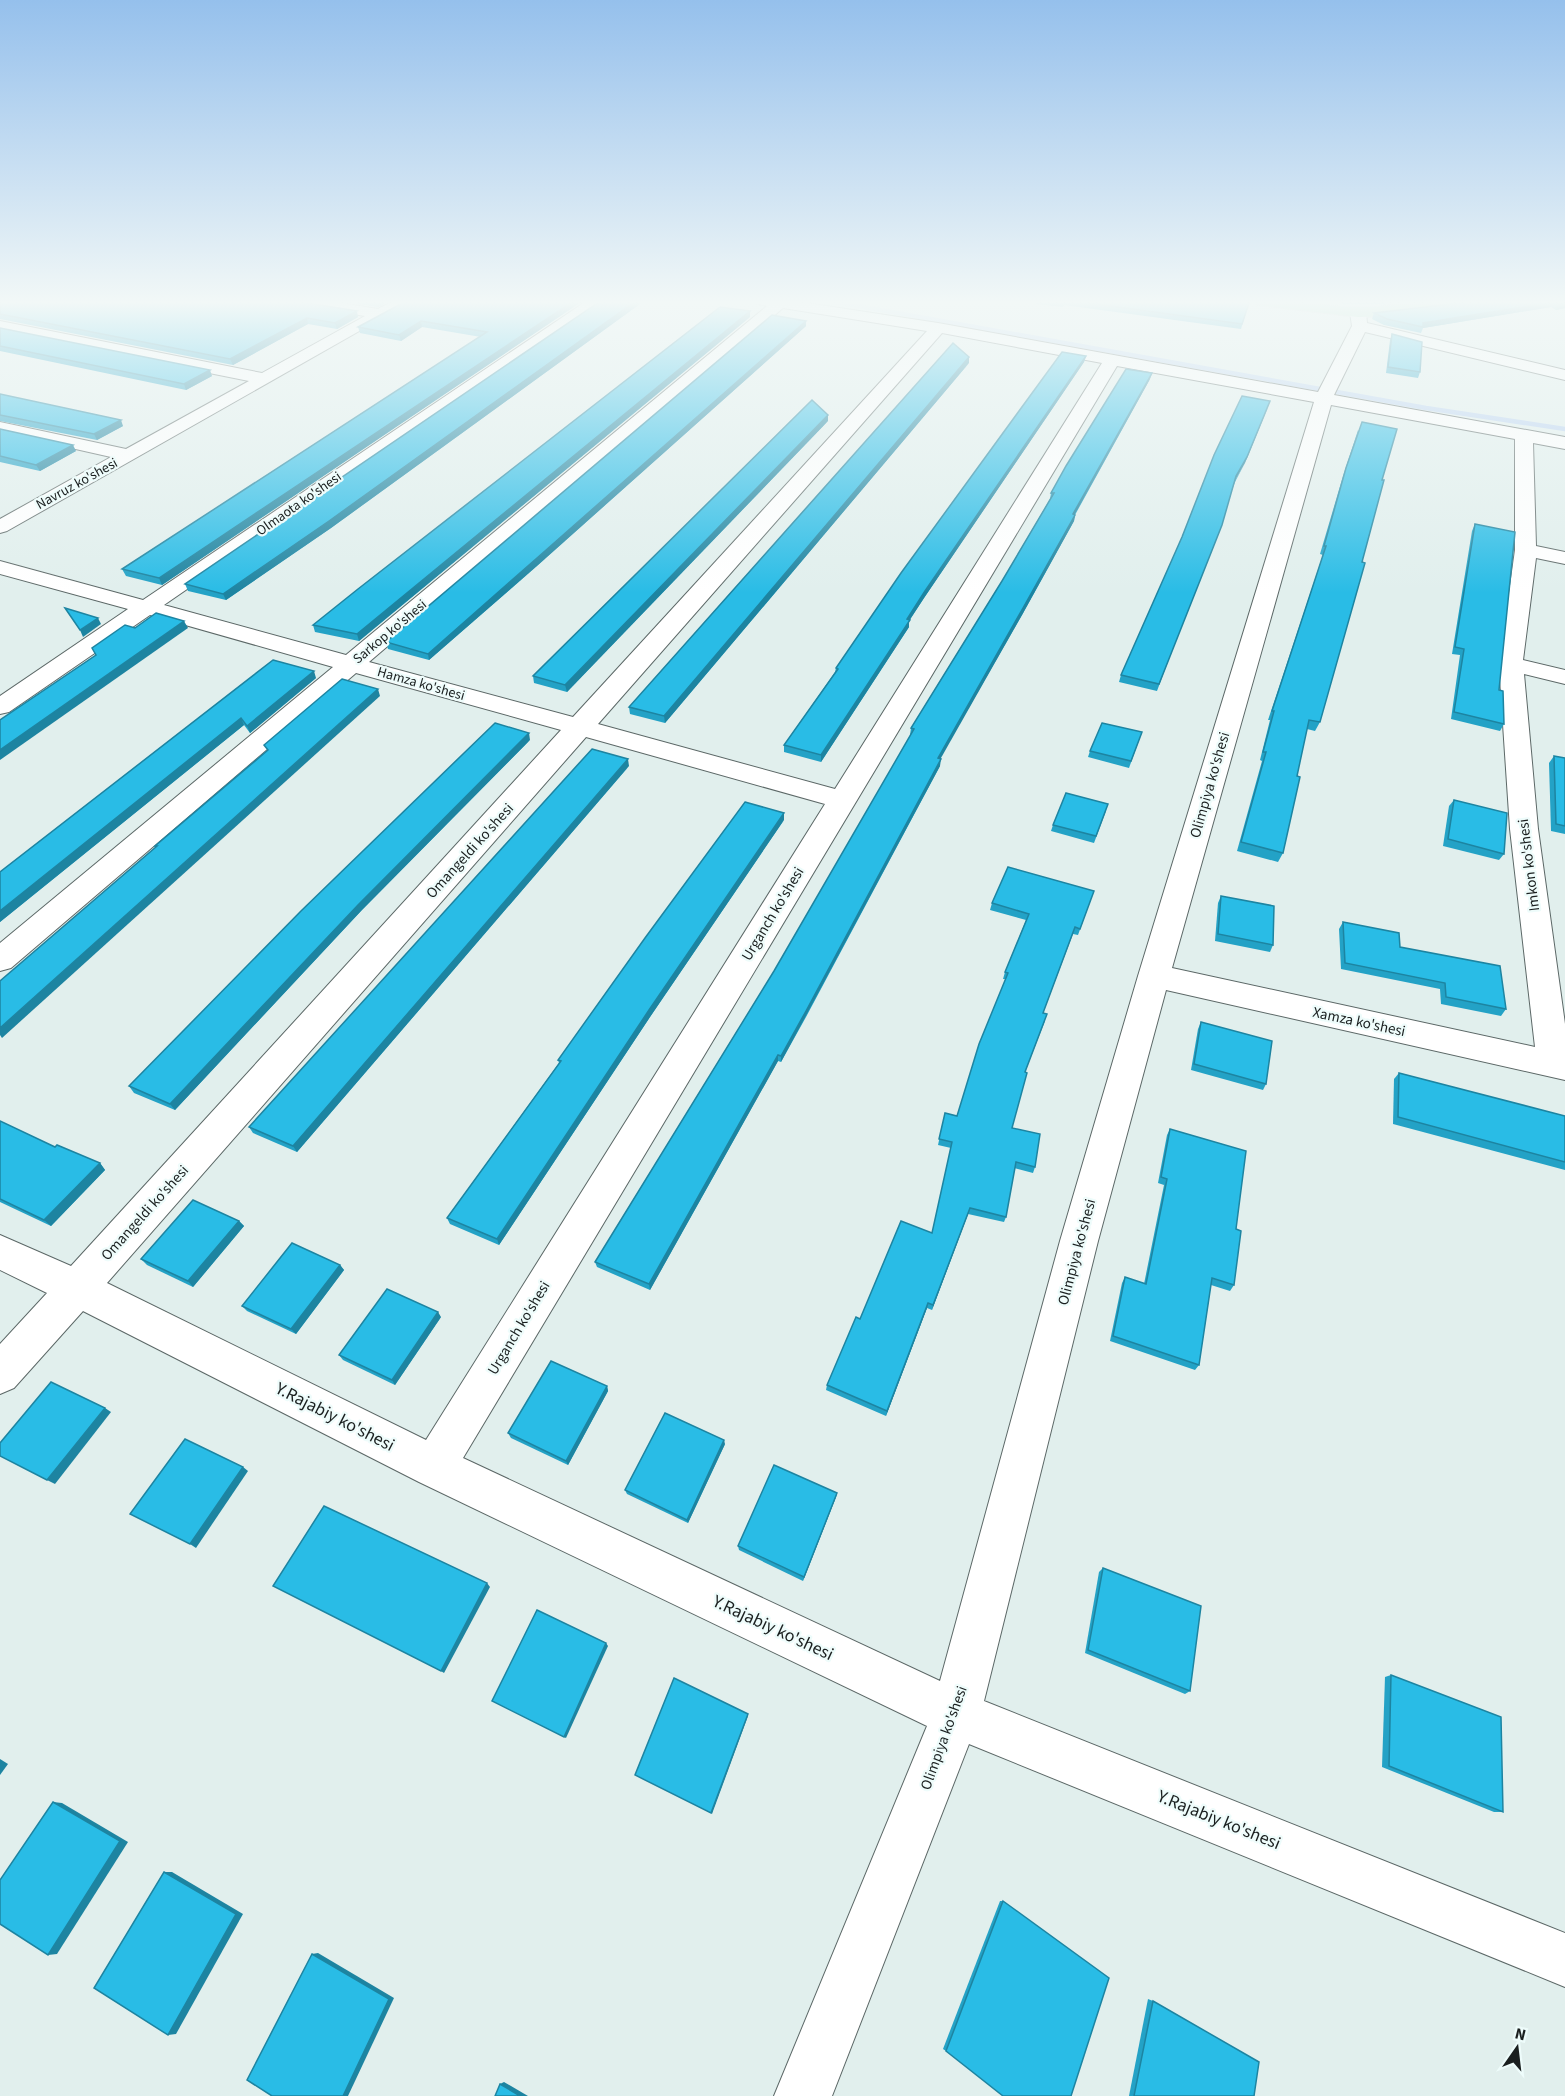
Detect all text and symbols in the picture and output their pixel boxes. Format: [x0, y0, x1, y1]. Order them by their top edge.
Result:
street label: Navruz ko'shesi [32, 453, 122, 515]
street label: Olmaota ko'shesi [252, 467, 346, 541]
street label: Sarkop ko'shesi [349, 595, 431, 669]
street label: Hamza ko'shesi [375, 662, 467, 706]
street label: Olimpiya ko'shesi [1185, 730, 1235, 840]
street label: Omangeldi ko'shesi [421, 799, 519, 903]
street label: Imkon ko'shesi [1513, 818, 1545, 912]
street label: Urganch ko'shesi [737, 863, 809, 965]
street label: Xamza ko'shesi [1311, 1002, 1407, 1042]
street label: Omangeldi ko'shesi [96, 1161, 194, 1265]
street label: Olimpiya ko'shesi [1053, 1196, 1101, 1308]
street label: Urganch ko'shesi [483, 1277, 555, 1379]
street label: Y.Rajabiy ko'shesi [270, 1376, 399, 1458]
street label: Y.Rajabiy ko'shesi [708, 1589, 838, 1667]
street label: Olimpiya ko'shesi [915, 1683, 973, 1793]
street label: Y.Rajabiy ko'shesi [1153, 1784, 1284, 1856]
north arrow [1487, 2018, 1547, 2078]
text: N [1513, 2022, 1528, 2046]

